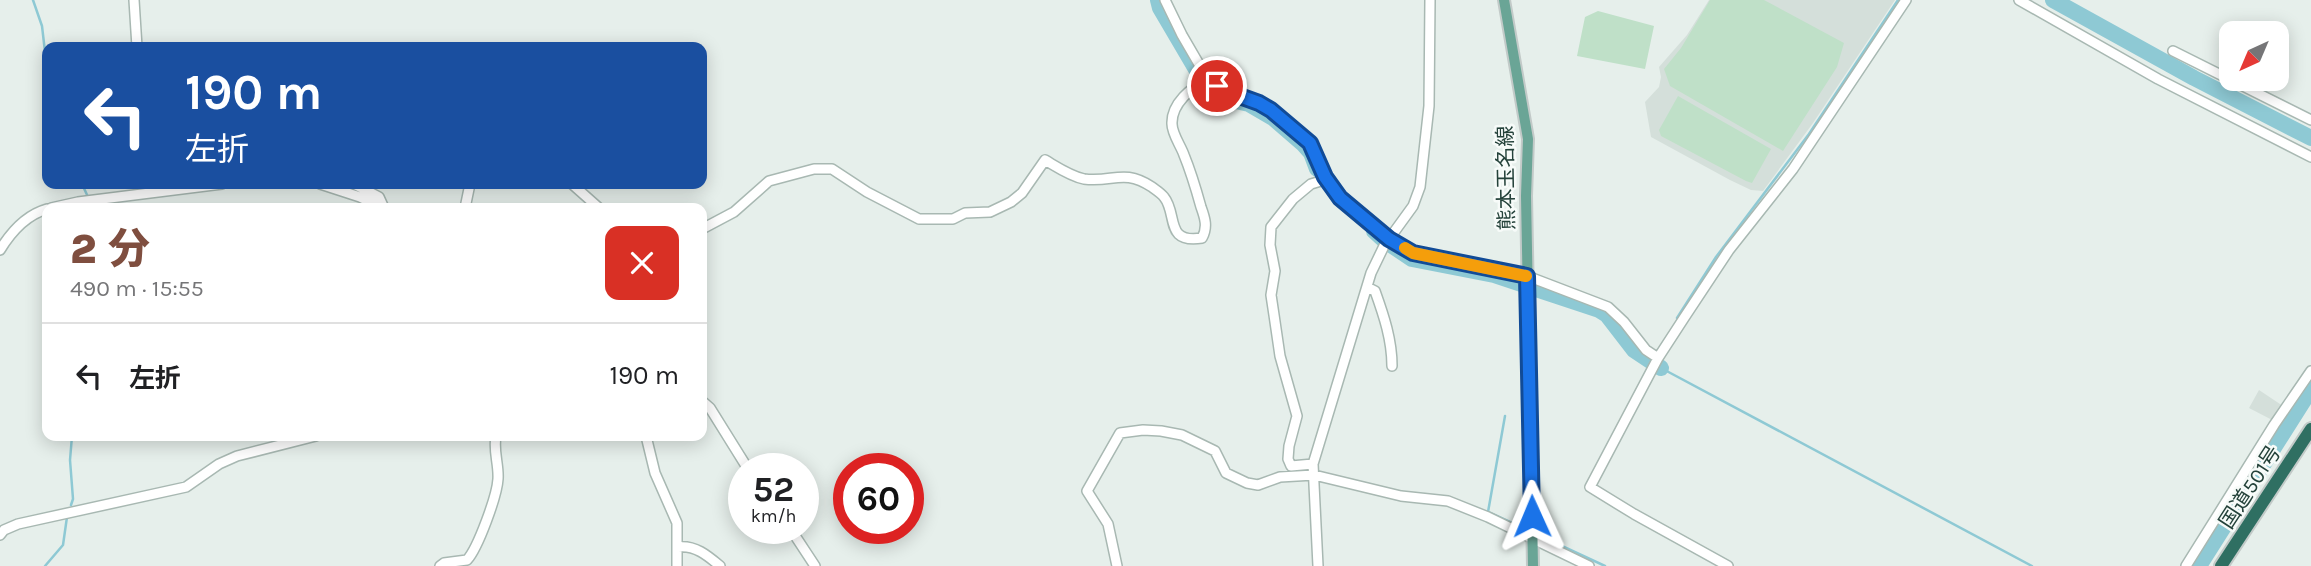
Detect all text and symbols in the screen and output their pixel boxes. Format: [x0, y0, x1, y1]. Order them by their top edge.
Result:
north arrow [2219, 21, 2289, 91]
map controls [2219, 21, 2289, 91]
pin [1187, 56, 1247, 116]
text: 190 m [185, 64, 322, 121]
icon: arrive [1198, 67, 1236, 105]
icon: left [70, 70, 161, 161]
street label: 熊本玉名線 [1493, 125, 1519, 231]
text: 左折 [185, 131, 249, 168]
text: 2 分 [70, 224, 150, 274]
button: close [605, 226, 679, 300]
text: 490 m · 15:55 [70, 275, 204, 302]
icon: left [70, 357, 108, 395]
text: 190 m [609, 360, 679, 391]
text: 左折 [129, 363, 181, 394]
street label: 国道501号 [2214, 441, 2286, 533]
speed limit sign: 60 [833, 453, 924, 544]
text: 52 [753, 469, 794, 510]
position arrow [1495, 479, 1569, 553]
text: km/h [751, 505, 796, 527]

